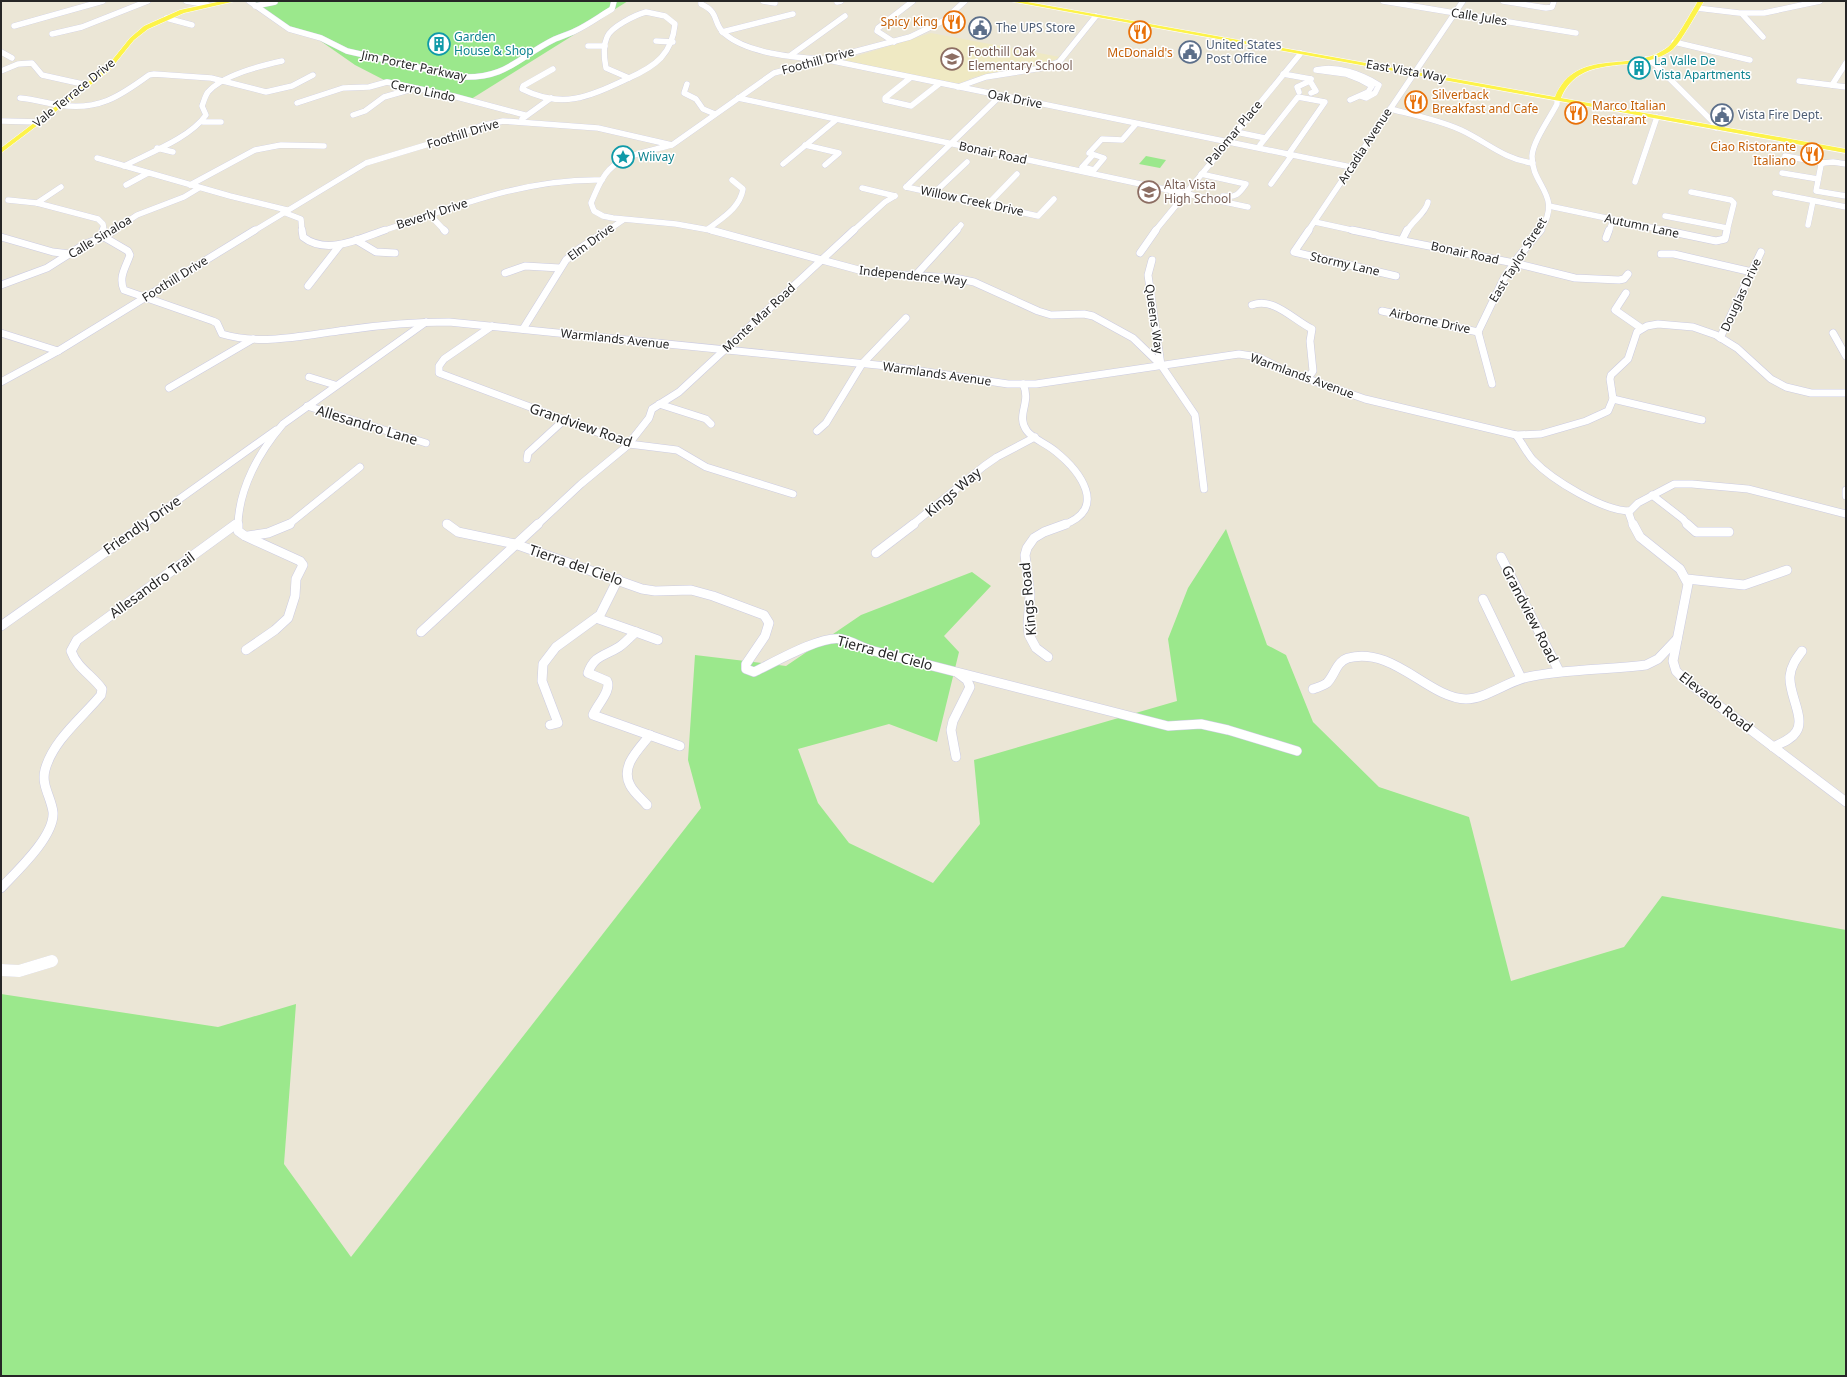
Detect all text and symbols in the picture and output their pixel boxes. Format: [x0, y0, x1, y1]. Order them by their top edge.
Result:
street label: Calle Jules [1450, 4, 1509, 29]
restaurant icon: Spicy King [941, 9, 967, 35]
place label: Spicy King [881, 13, 938, 30]
public building icon: The UPS Store [967, 15, 993, 41]
place label: The UPS Store [996, 19, 1076, 36]
restaurant icon: McDonald's [1127, 19, 1153, 45]
place label: Garden House & Shop [454, 28, 534, 59]
building icon: Garden House & Shop [426, 31, 452, 57]
place label: United States Post Office [1206, 36, 1282, 67]
public building icon: United States Post Office [1177, 39, 1203, 65]
street label: Foothill Drive [780, 43, 856, 78]
place label: Foothill Oak Elementary School [968, 43, 1073, 74]
place label: McDonald's [1107, 44, 1173, 61]
street label: Jim Porter Parkway [359, 46, 469, 85]
school or university icon: Foothill Oak Elementary School [939, 46, 965, 72]
place label: La Valle De Vista Apartments [1654, 52, 1751, 83]
street label: Vale Terrace Drive [29, 54, 118, 131]
street label: East Vista Way [1365, 55, 1448, 86]
building icon: La Valle De Vista Apartments [1626, 55, 1652, 81]
street label: Cerro Lindo [389, 75, 457, 106]
street label: Oak Drive [986, 85, 1044, 112]
place label: Silverback Breakfast and Cafe [1432, 86, 1539, 117]
restaurant icon: Silverback Breakfast and Cafe [1403, 89, 1429, 115]
street label: Palomar Place [1201, 96, 1266, 169]
place label: Marco Italian Restarant [1592, 97, 1666, 128]
restaurant icon: Marco Italian Restarant [1563, 100, 1589, 126]
public building icon: Vista Fire Dept. [1709, 102, 1735, 128]
street label: Arcadia Avenue [1334, 104, 1396, 187]
place label: Vista Fire Dept. [1738, 106, 1823, 123]
street label: Foothill Drive [425, 114, 501, 153]
street label: Bonair Road [957, 137, 1029, 168]
place label: Ciao Ristorante Italiano [1710, 138, 1796, 169]
restaurant icon: Ciao Ristorante Italiano [1799, 141, 1825, 167]
place icon: Wiivay [610, 144, 636, 170]
place label: Wiivay [638, 148, 675, 165]
place label: Alta Vista High School [1164, 176, 1231, 207]
school or university icon: Alta Vista High School [1136, 179, 1162, 205]
street label: Willow Creek Drive [919, 181, 1025, 220]
street label: Beverly Drive [394, 194, 470, 233]
street label: Autumn Lane [1603, 209, 1681, 242]
street label: Calle Sinaloa [65, 211, 135, 262]
street label: East Taylor Street [1485, 213, 1551, 305]
street label: Elm Drive [564, 219, 618, 264]
street label: Bonair Road [1429, 237, 1501, 268]
street label: Stormy Lane [1309, 247, 1382, 280]
street label: Foothill Drive [139, 251, 211, 306]
street label: Douglas Drive [1716, 255, 1765, 334]
street label: Independence Way [858, 261, 969, 290]
street label: Monte Mar Road [718, 279, 799, 356]
street label: Queens Way [1141, 283, 1168, 356]
street label: Airborne Drive [1388, 304, 1472, 337]
street label: Warmlands Avenue [560, 324, 671, 353]
street label: Warmlands Avenue [1248, 349, 1357, 402]
street label: Warmlands Avenue [882, 357, 993, 390]
street label: Grandview Road [527, 398, 635, 451]
street label: Allesandro Lane [314, 400, 420, 449]
street label: Kings Way [921, 462, 985, 521]
street label: Friendly Drive [99, 491, 184, 558]
street label: Tierra del Cielo [527, 540, 626, 590]
street label: Allesandro Trail [105, 547, 198, 622]
street label: Kings Road [1015, 562, 1040, 636]
street label: Grandview Road [1498, 562, 1563, 666]
street label: Tierra del Cielo [835, 631, 935, 674]
street label: Elevado Road [1676, 667, 1757, 736]

